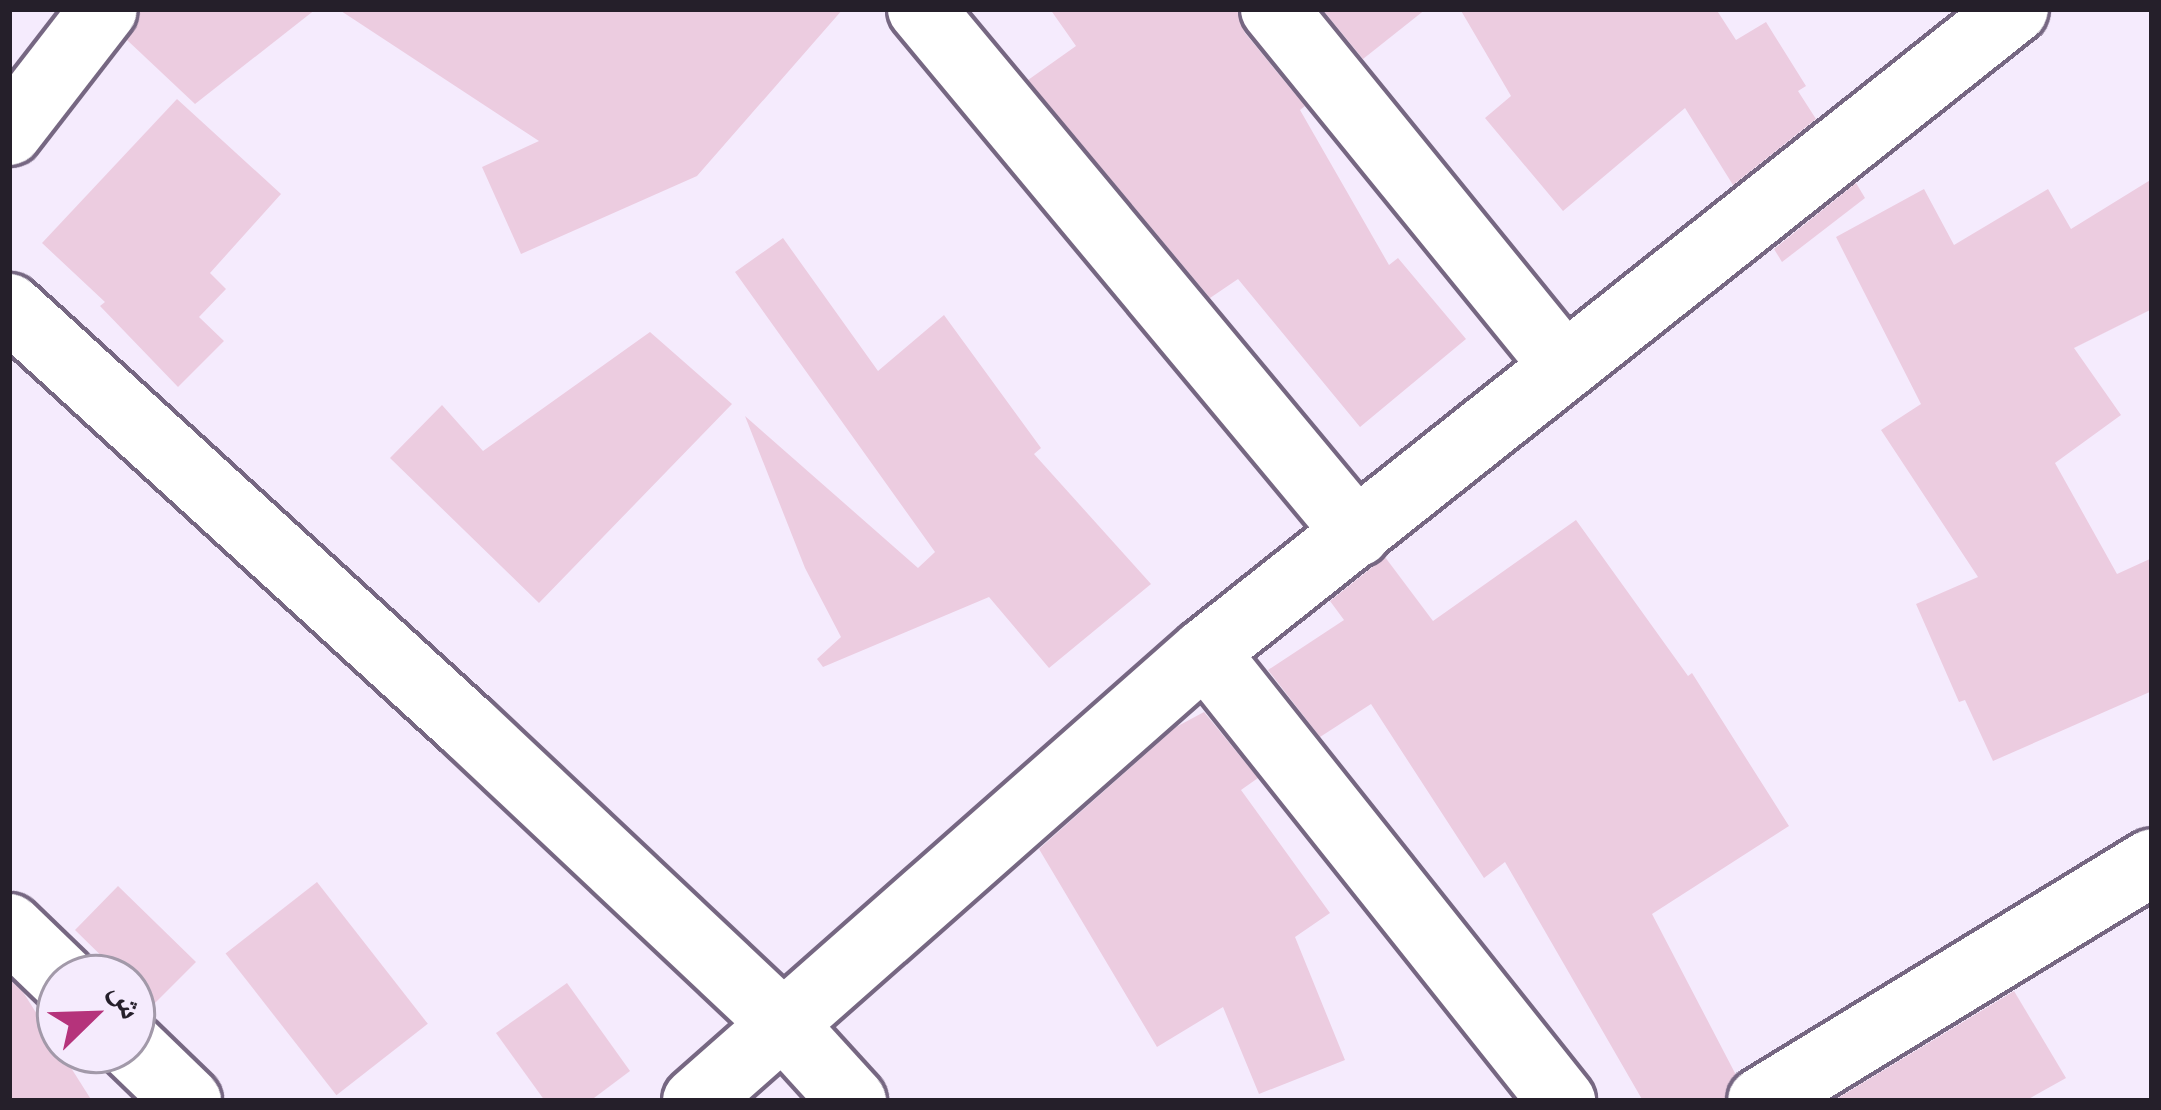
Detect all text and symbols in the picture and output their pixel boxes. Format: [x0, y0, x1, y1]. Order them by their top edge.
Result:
north arrow [36, 954, 156, 1074]
text: ش [99, 976, 154, 1026]

